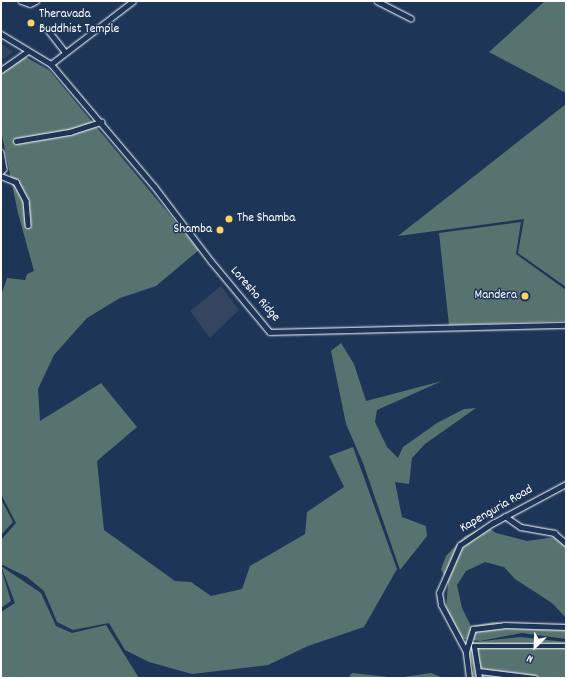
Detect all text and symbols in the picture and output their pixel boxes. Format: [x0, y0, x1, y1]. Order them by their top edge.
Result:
place label: Theravada Buddhist Temple [39, 8, 119, 39]
marker: Theravada Buddhist Temple [26, 18, 36, 28]
place label: The Shamba [237, 211, 295, 227]
marker: The Shamba [224, 214, 234, 224]
place label: Shamba [174, 222, 212, 238]
marker: Shamba [215, 225, 225, 235]
street label: Loresho Ridge [226, 264, 282, 326]
place label: Mandera [475, 288, 517, 304]
marker: Mandera [520, 291, 530, 301]
street label: Kapenguria Road [458, 483, 536, 537]
north arrow [515, 627, 555, 667]
text: N [524, 650, 536, 666]

